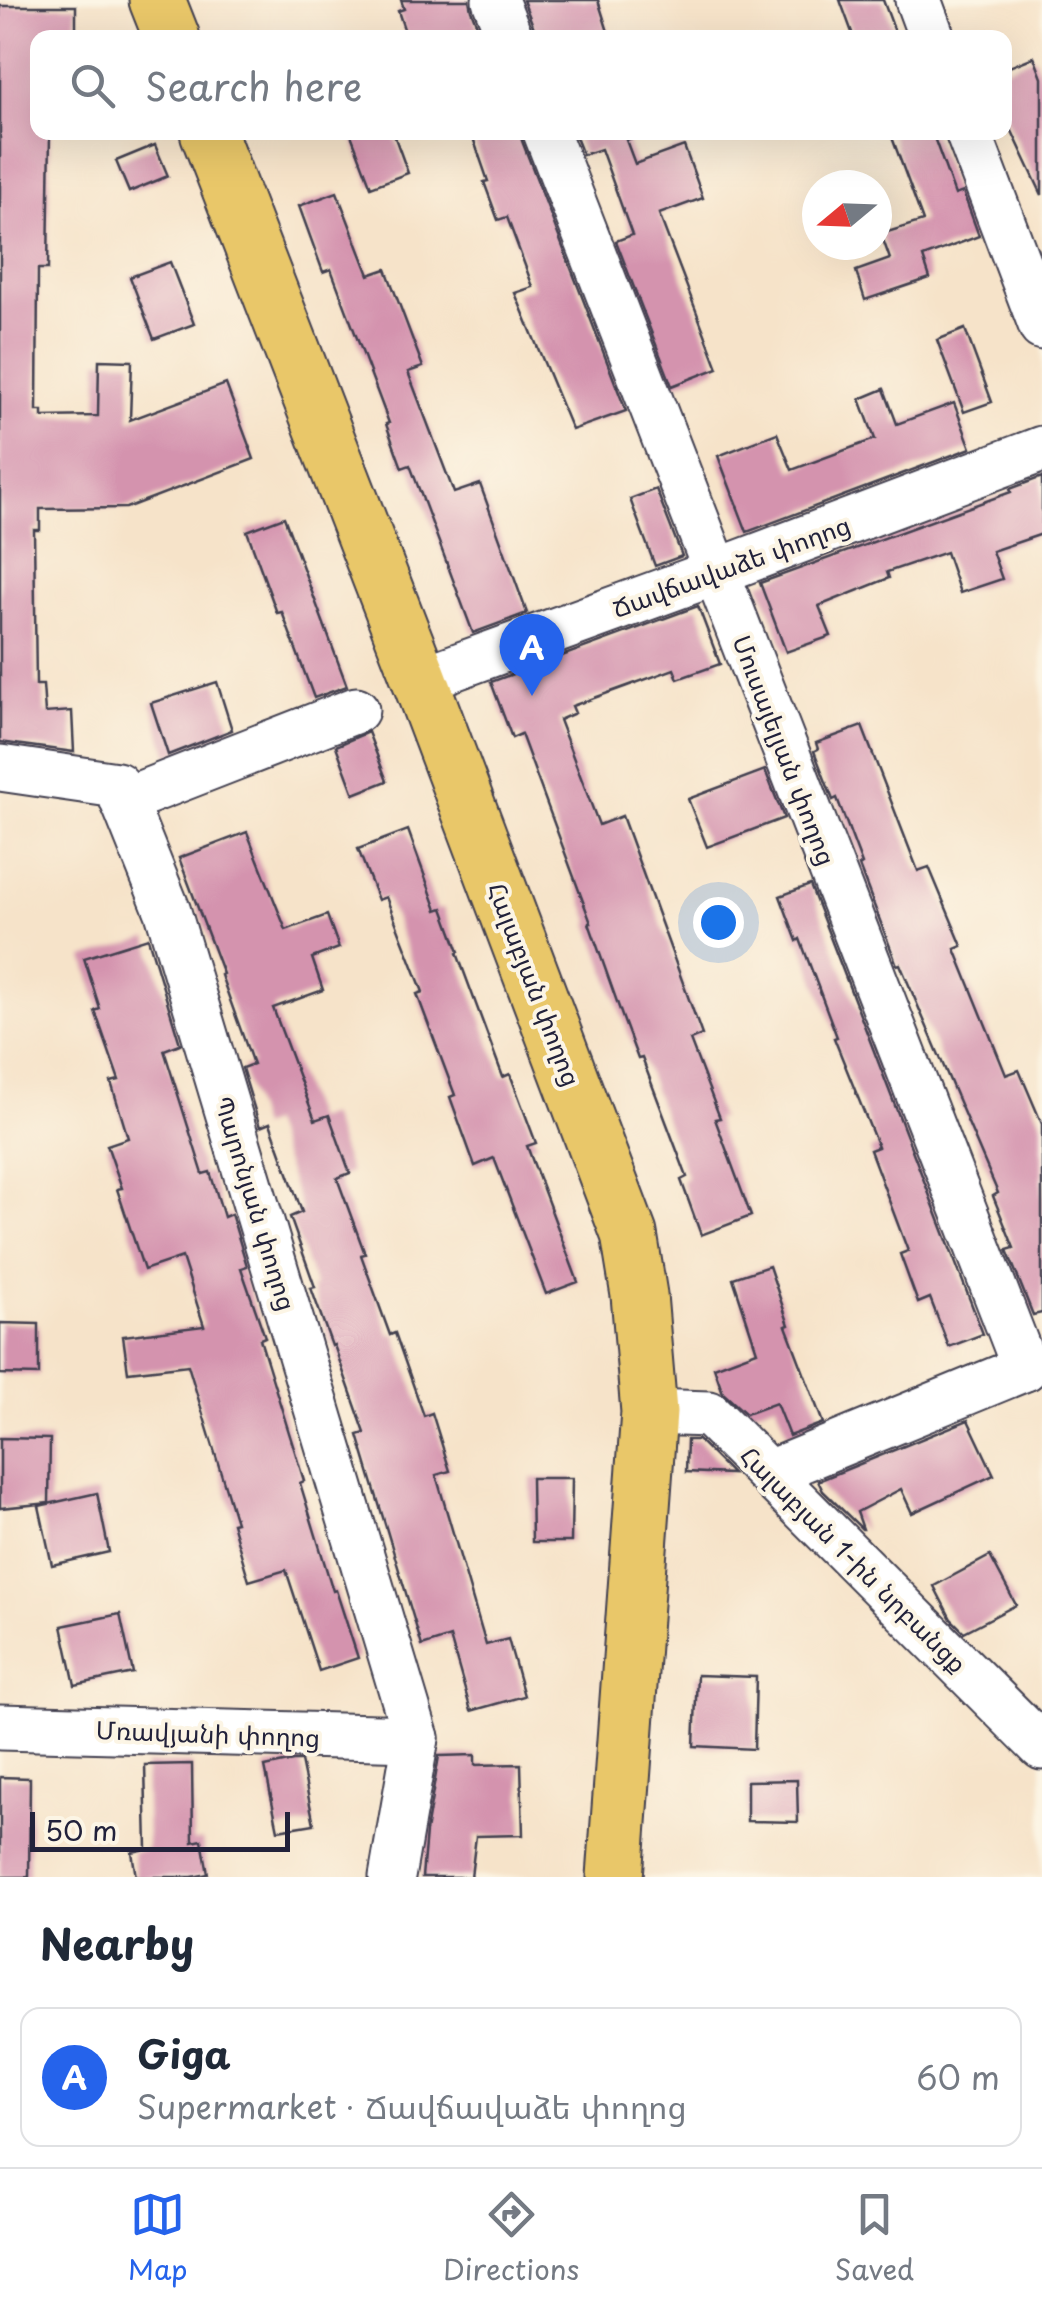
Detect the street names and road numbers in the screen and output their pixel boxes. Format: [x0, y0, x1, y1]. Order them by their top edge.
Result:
street label: Ճավճավաձե փողոց [607, 505, 855, 627]
street label: Մուսայելյան փողոց [724, 629, 846, 871]
street label: Հալաբյան փողոց [479, 876, 591, 1092]
street label: Պարոնյան փողոց [205, 1091, 307, 1315]
street label: Հալաբյան 1-ին նրբանցք [732, 1437, 976, 1681]
street label: Մռավյանի փողոց [95, 1710, 321, 1756]

